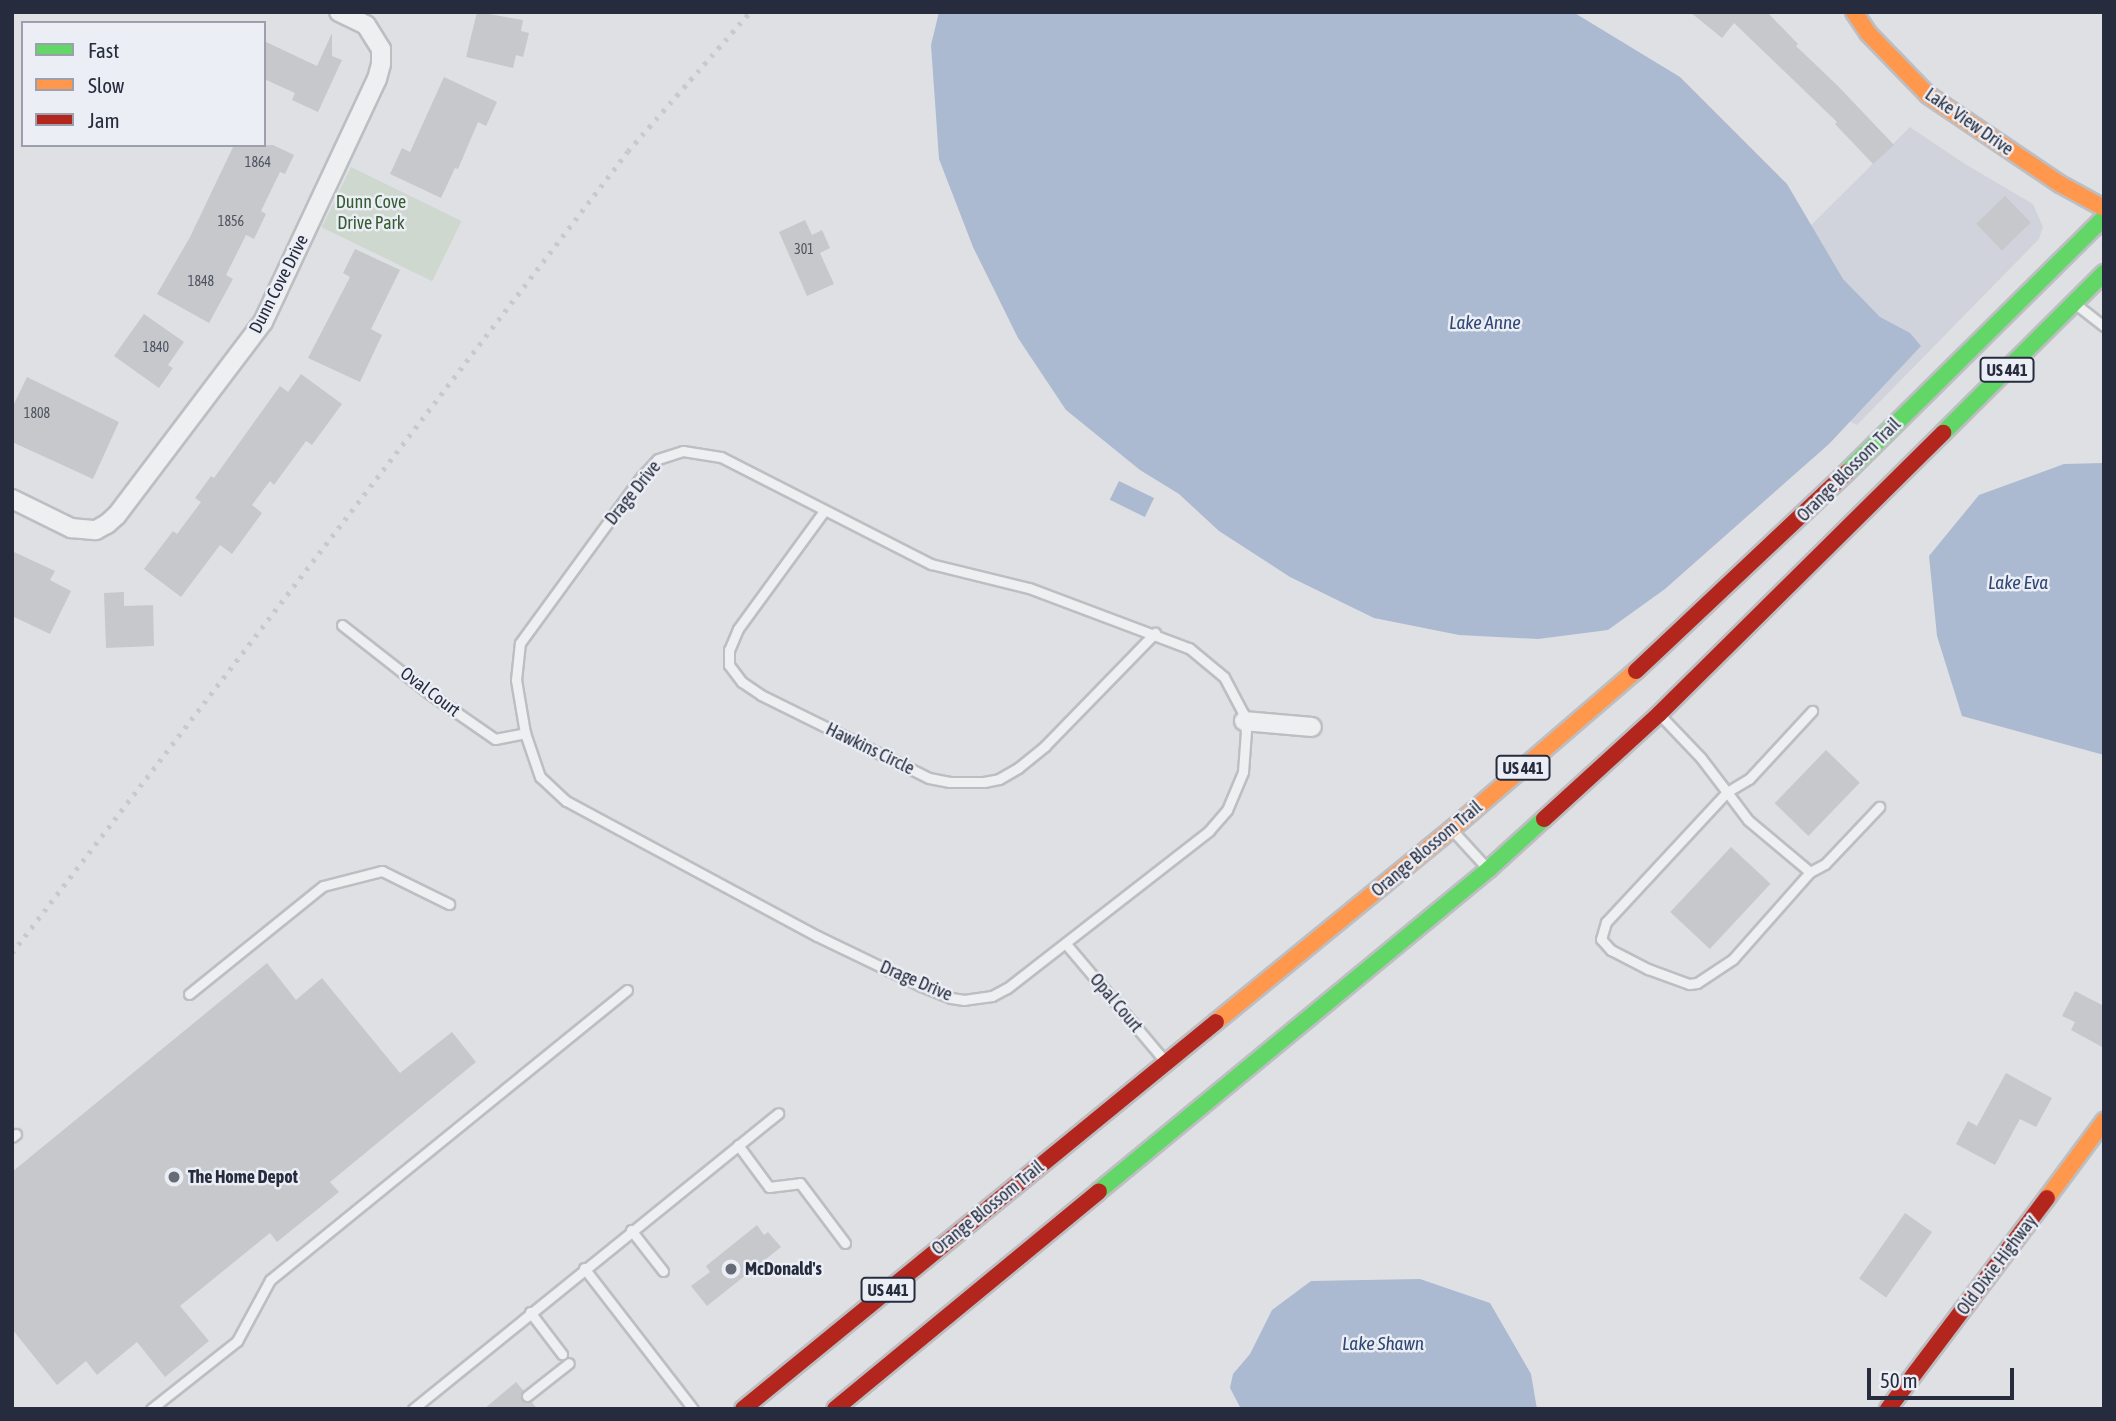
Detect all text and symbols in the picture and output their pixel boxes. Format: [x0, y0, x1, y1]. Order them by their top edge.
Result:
legend [21, 21, 266, 147]
text: Fast [88, 38, 119, 62]
text: Slow [88, 73, 124, 97]
street label: Lake View Drive [1921, 84, 2017, 160]
text: Jam [88, 108, 120, 132]
house number: 1864 [245, 154, 271, 170]
park label: Dunn Cove Drive Park [336, 192, 406, 234]
house number: 1856 [218, 213, 244, 229]
street label: Dunn Cove Drive [245, 231, 313, 337]
house number: 301 [794, 241, 814, 257]
house number: 1848 [188, 273, 214, 289]
water label: Lake Anne [1449, 312, 1521, 334]
house number: 1840 [143, 339, 169, 355]
road number: US 441 [1979, 358, 2035, 382]
house number: 1808 [24, 405, 50, 421]
street label: Orange Blossom Trail [1793, 414, 1905, 526]
street label: Drage Drive [601, 457, 665, 529]
water label: Lake Eva [1988, 572, 2048, 594]
street label: Oval Court [396, 663, 464, 721]
street label: Hawkins Circle [822, 718, 918, 780]
road number: US 441 [1495, 755, 1551, 780]
street label: Orange Blossom Trail [1367, 796, 1487, 902]
street label: Drage Drive [877, 956, 955, 1006]
street label: Opal Court [1085, 969, 1147, 1037]
street label: Orange Blossom Trail [928, 1156, 1048, 1260]
place label: The Home Depot [188, 1166, 298, 1188]
marker: The Home Depot [166, 1169, 182, 1185]
street label: Old Dixie Highway [1952, 1211, 2042, 1319]
place label: McDonald's [745, 1258, 822, 1280]
marker: McDonald's [723, 1261, 739, 1277]
road number: US 441 [860, 1278, 916, 1302]
water label: Lake Shawn [1342, 1333, 1424, 1355]
scale bar [1871, 1354, 2018, 1398]
text: 50 m [1880, 1368, 1918, 1392]

